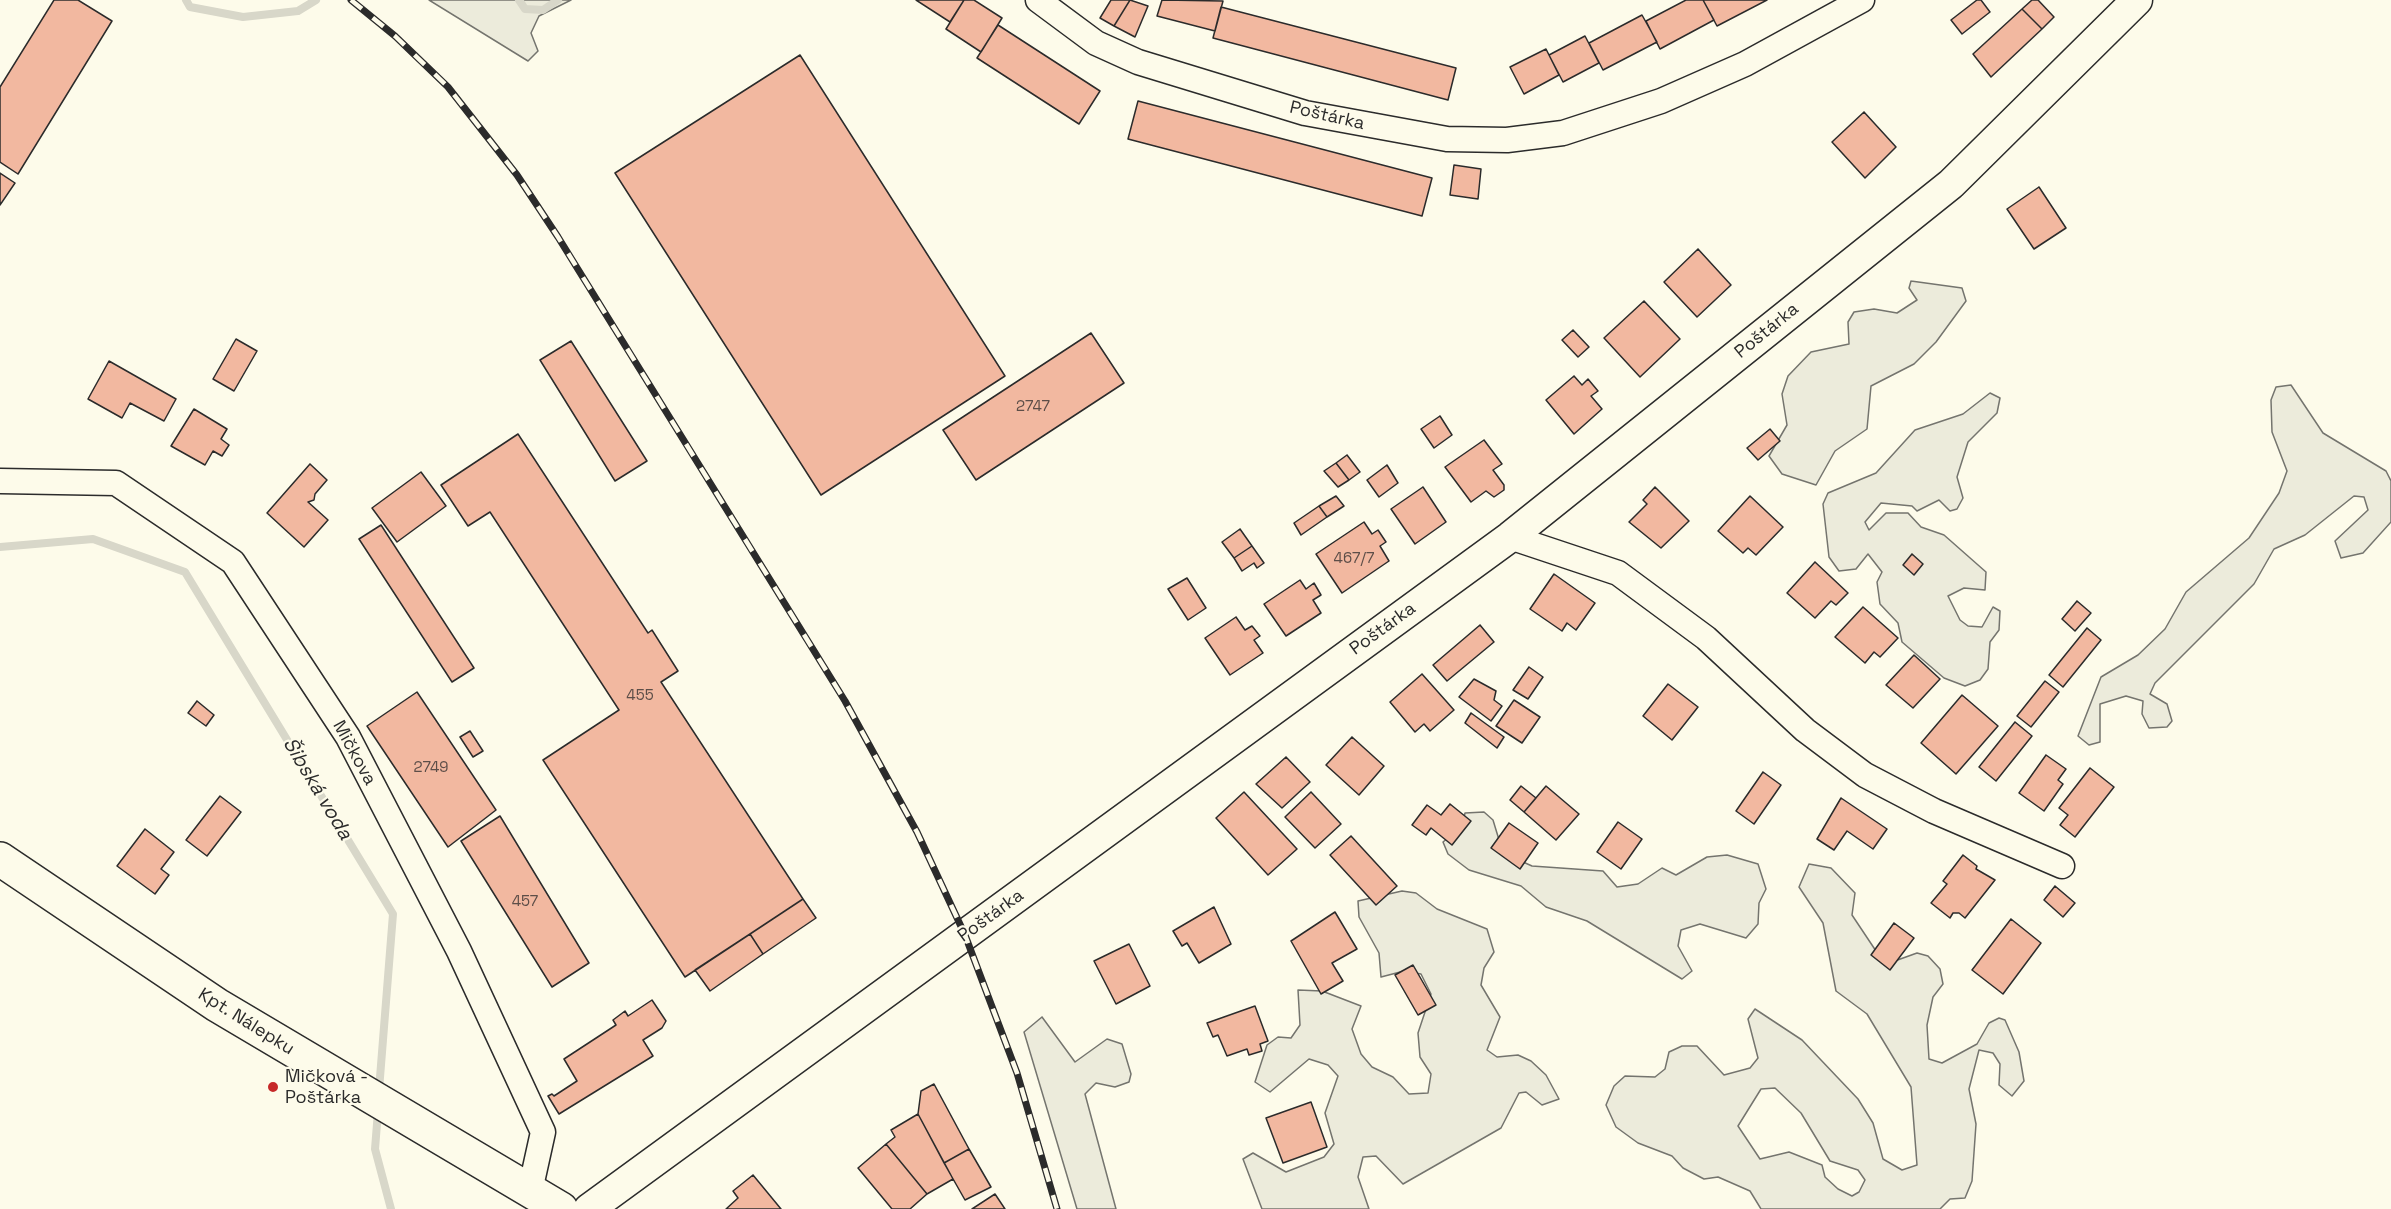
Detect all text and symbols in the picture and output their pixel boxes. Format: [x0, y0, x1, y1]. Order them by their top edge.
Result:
street label: Poštárka [1287, 97, 1367, 135]
street label: Poštárka [1731, 299, 1803, 363]
house number: 2747 [1016, 398, 1050, 416]
house number: 467/7 [1334, 550, 1374, 568]
street label: Poštárka [1346, 598, 1420, 660]
house number: 455 [626, 687, 654, 705]
street label: Mičkova [327, 717, 381, 789]
water label: Šibská voda [277, 734, 357, 844]
house number: 2749 [413, 759, 449, 777]
street label: Poštárka [954, 885, 1028, 947]
house number: 457 [512, 893, 538, 911]
street label: Kpt. Nálepku [194, 984, 298, 1060]
place label: Mičková - Poštárka [285, 1066, 368, 1108]
marker: Mičková - Poštárka [266, 1080, 280, 1094]

